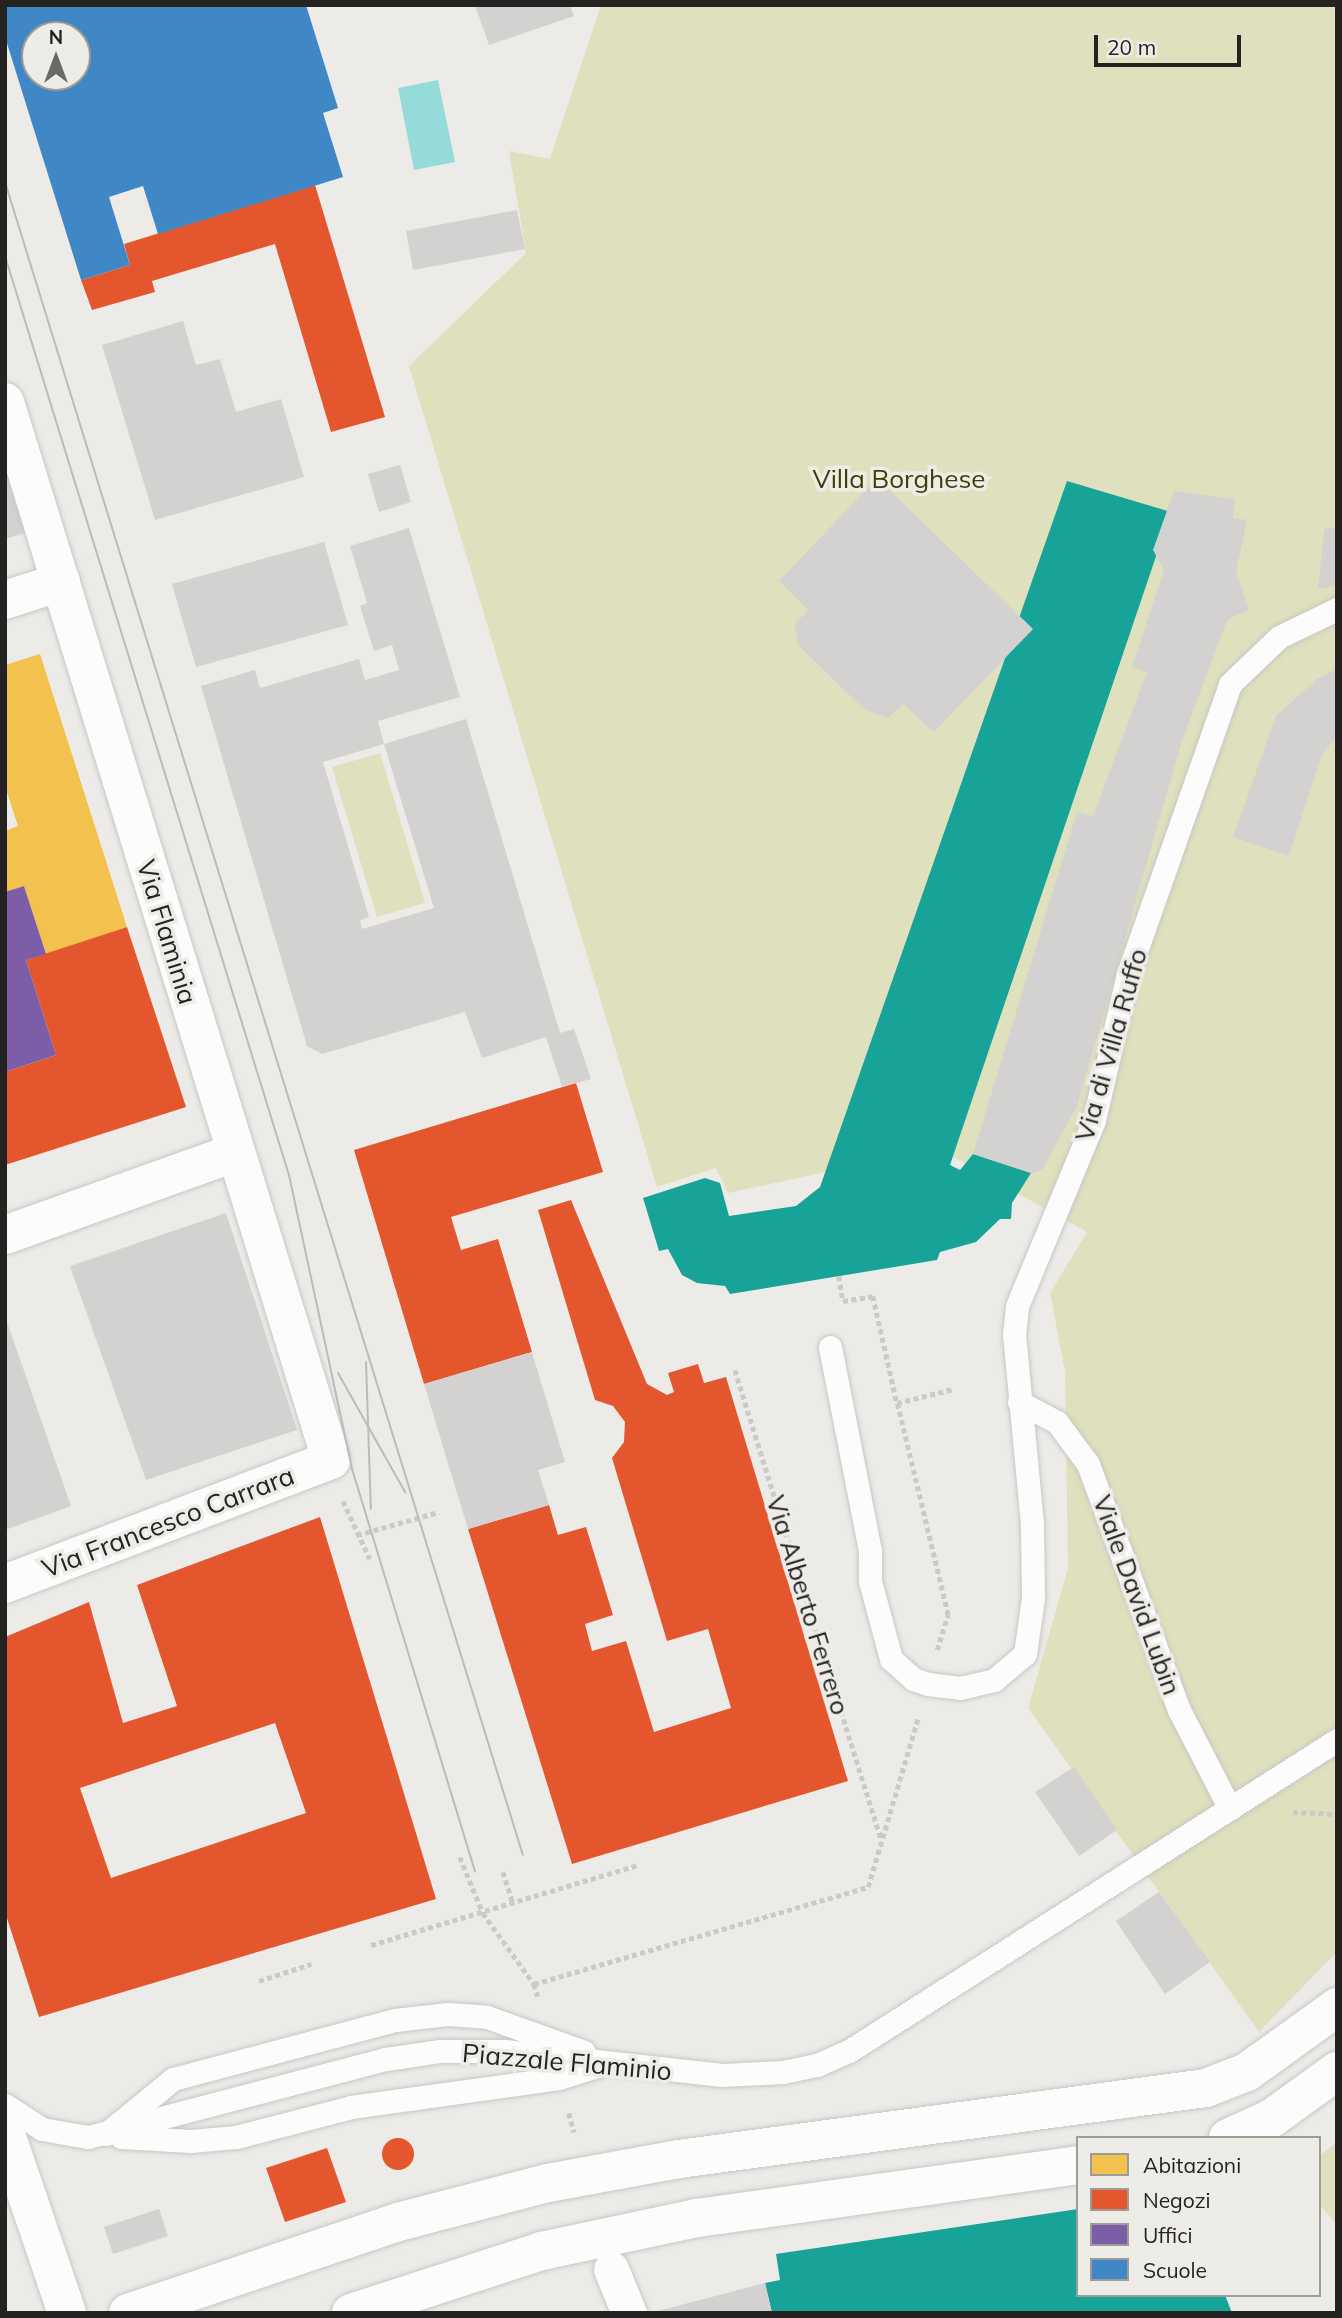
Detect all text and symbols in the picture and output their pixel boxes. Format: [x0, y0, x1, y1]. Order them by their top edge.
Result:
north arrow [21, 21, 91, 91]
scale bar [1097, 21, 1244, 65]
text: N [49, 25, 63, 49]
text: 20 m [1107, 34, 1156, 60]
park label: Villa Borghese [813, 463, 985, 495]
street label: Via Flaminia [130, 856, 204, 1008]
street label: Via di Villa Ruffo [1069, 945, 1153, 1145]
street label: Via Francesco Carrara [38, 1460, 298, 1584]
street label: Viale David Lubin [1086, 1491, 1188, 1699]
street label: Via Alberto Ferrero [760, 1492, 856, 1718]
street label: Piazzale Flaminio [461, 2037, 673, 2087]
legend [1076, 2136, 1321, 2297]
text: Abitazioni [1143, 2152, 1241, 2178]
text: Negozi [1143, 2187, 1211, 2213]
text: Uffici [1143, 2222, 1193, 2248]
text: Scuole [1143, 2257, 1207, 2283]

